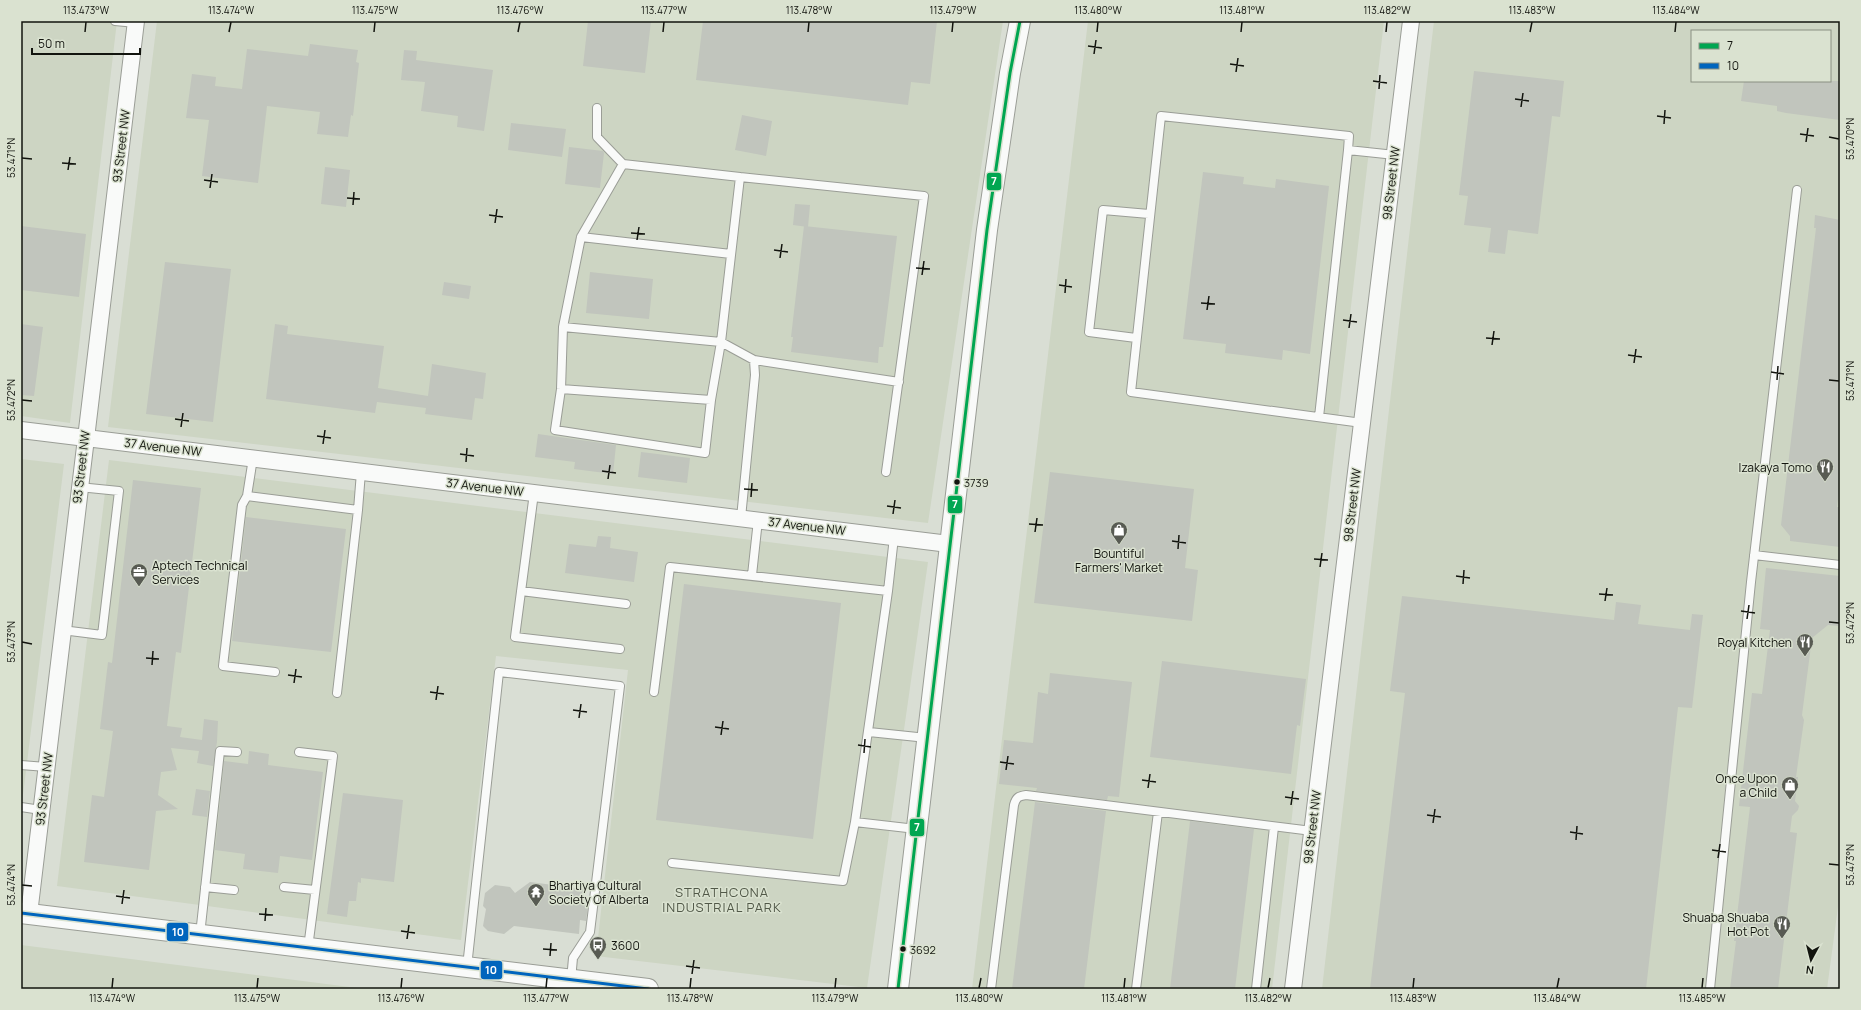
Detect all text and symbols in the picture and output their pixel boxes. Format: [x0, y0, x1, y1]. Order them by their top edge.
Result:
text: 113.473°W [63, 3, 110, 17]
text: 113.474°W [208, 3, 255, 17]
text: 113.475°W [352, 3, 399, 17]
text: 113.476°W [497, 3, 544, 17]
text: 113.477°W [641, 3, 688, 17]
text: 113.478°W [786, 3, 833, 17]
text: 113.479°W [930, 3, 977, 17]
text: 113.480°W [1074, 3, 1122, 17]
text: 113.481°W [1219, 3, 1265, 17]
text: 113.482°W [1363, 3, 1411, 17]
text: 113.483°W [1509, 3, 1556, 17]
text: 113.484°W [1652, 3, 1700, 17]
scale bar [32, 30, 140, 56]
legend [1691, 30, 1831, 82]
text: 50 m [38, 35, 65, 52]
text: 7 [1727, 37, 1733, 54]
text: 10 [1727, 57, 1739, 74]
street label: 93 Street NW [108, 108, 134, 184]
text: 53.470°N [1843, 118, 1857, 160]
text: 53.471°N [4, 138, 18, 178]
street label: 98 Street NW [1378, 145, 1404, 221]
line badge: 7 [986, 172, 1002, 191]
text: 7 [991, 173, 997, 188]
text: 53.471°N [1843, 361, 1857, 401]
text: 53.472°N [4, 379, 18, 421]
street label: 93 Street NW [68, 429, 94, 505]
street label: 37 Avenue NW [123, 434, 204, 460]
restaurant icon: Izakaya Tomo [1815, 457, 1835, 482]
place label: Izakaya Tomo [1739, 459, 1812, 476]
street label: 98 Street NW [1339, 467, 1365, 543]
street label: 37 Avenue NW [445, 474, 526, 500]
place label: 3739 [964, 475, 989, 490]
marker: 3739 [952, 477, 962, 487]
line badge: 7 [947, 495, 963, 514]
text: 7 [952, 496, 958, 511]
street label: 37 Avenue NW [767, 513, 848, 539]
shop icon: Bountiful Farmers' Market [1109, 520, 1129, 545]
place label: Bountiful Farmers' Market [1075, 545, 1163, 576]
place label: Aptech Technical Services [152, 557, 247, 588]
office icon: Aptech Technical Services [129, 562, 149, 587]
text: 53.472°N [1843, 602, 1857, 644]
text: 53.473°N [4, 621, 18, 663]
restaurant icon: Royal Kitchen [1795, 632, 1815, 657]
place label: Royal Kitchen [1717, 634, 1792, 651]
street label: 93 Street NW [31, 751, 57, 827]
place label: Once Upon a Child [1716, 770, 1777, 801]
shop icon: Once Upon a Child [1780, 775, 1800, 800]
street label: 98 Street NW [1299, 789, 1325, 865]
line badge: 7 [909, 818, 925, 837]
text: 7 [914, 819, 920, 834]
text: 53.473°N [1843, 844, 1857, 886]
text: 53.474°N [4, 864, 18, 906]
place label: Bhartiya Cultural Society Of Alberta [549, 877, 649, 908]
temple icon: Bhartiya Cultural Society Of Alberta [526, 882, 546, 907]
district label: STRATHCONA INDUSTRIAL PARK [662, 883, 782, 916]
place label: Shuaba Shuaba Hot Pot [1682, 909, 1769, 940]
restaurant icon: Shuaba Shuaba Hot Pot [1772, 914, 1792, 939]
line badge: 10 [166, 922, 189, 942]
text: 10 [172, 924, 184, 939]
bus stop icon: 3600 [588, 935, 608, 960]
place label: 3600 [611, 937, 640, 954]
north arrow [1791, 940, 1831, 980]
place label: 3692 [910, 942, 936, 957]
marker: 3692 [898, 944, 908, 954]
line badge: 10 [480, 960, 503, 980]
text: 10 [485, 962, 497, 977]
text: N [1805, 962, 1815, 978]
text: 113.474°W [89, 991, 136, 1005]
text: 113.475°W [234, 991, 281, 1005]
text: 113.476°W [378, 991, 425, 1005]
text: 113.477°W [523, 991, 570, 1005]
text: 113.478°W [667, 991, 714, 1005]
text: 113.479°W [812, 991, 859, 1005]
text: 113.480°W [955, 991, 1003, 1005]
text: 113.481°W [1101, 991, 1147, 1005]
text: 113.482°W [1244, 991, 1292, 1005]
text: 113.483°W [1390, 991, 1437, 1005]
text: 113.484°W [1533, 991, 1581, 1005]
text: 113.485°W [1678, 991, 1726, 1005]

